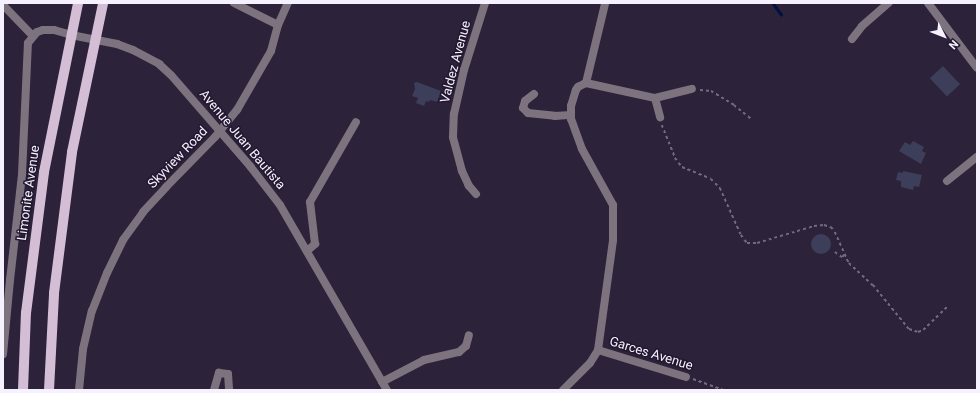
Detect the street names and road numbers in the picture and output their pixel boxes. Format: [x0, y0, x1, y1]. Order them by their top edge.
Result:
street label: Valdez Avenue [438, 19, 474, 105]
street label: Avenue Juan Bautista [196, 87, 288, 193]
street label: Skyview Road [145, 124, 211, 192]
street label: Limonite Avenue [15, 144, 43, 242]
street label: Garces Avenue [607, 334, 695, 374]

